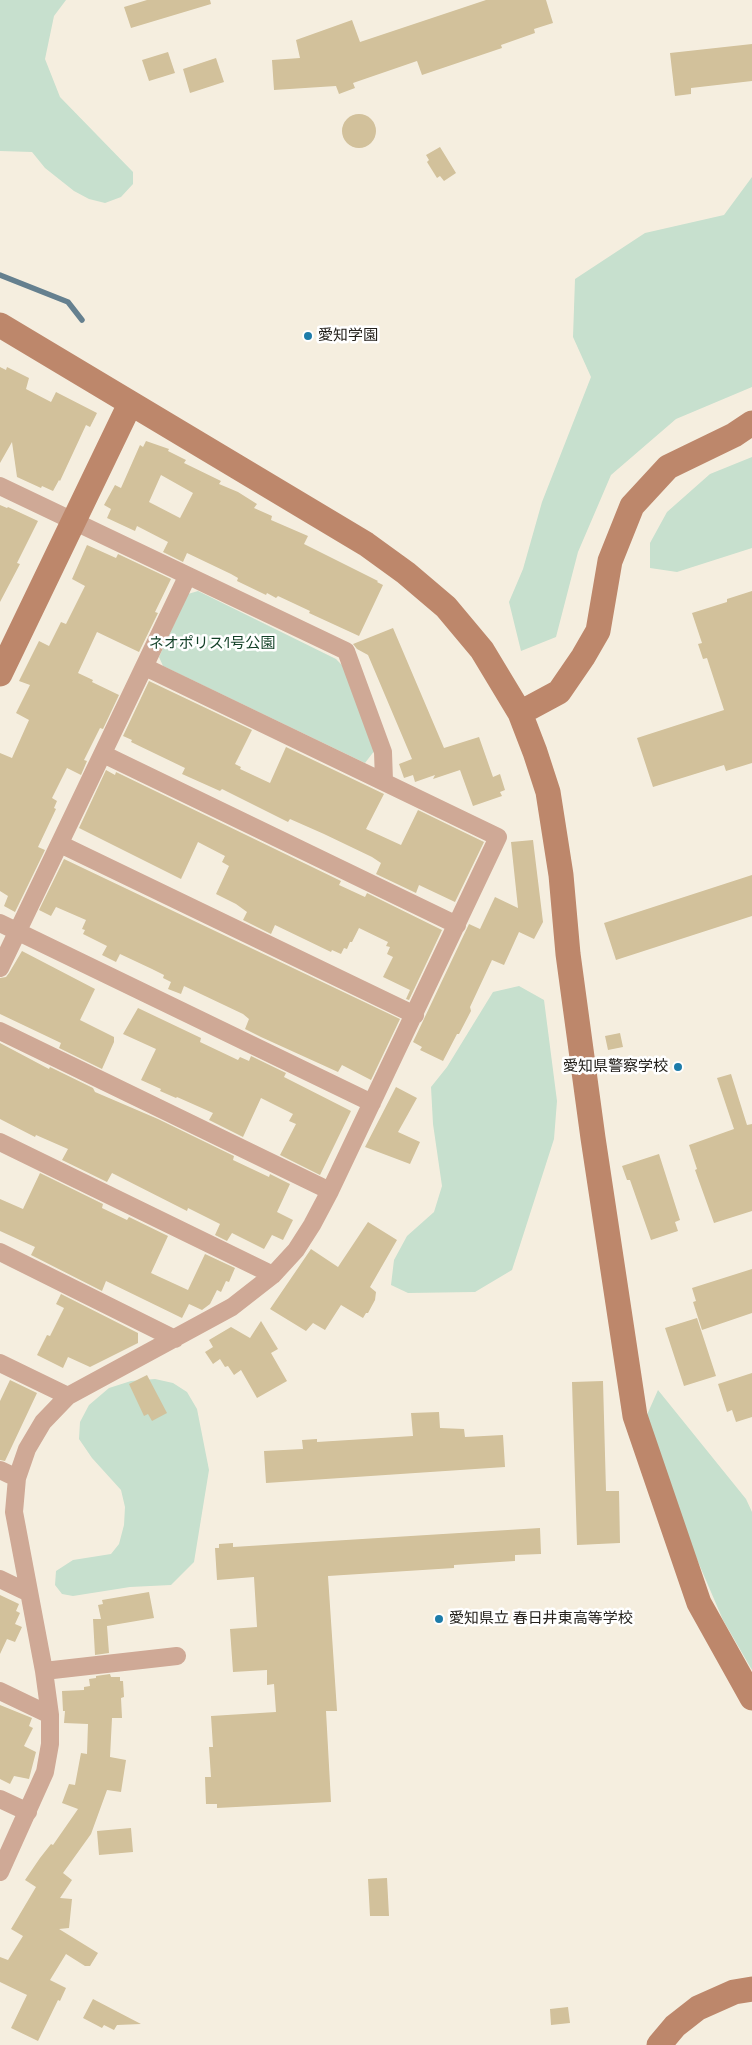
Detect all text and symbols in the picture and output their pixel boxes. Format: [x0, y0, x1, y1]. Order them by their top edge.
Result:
place label: 愛知学園 [318, 327, 378, 345]
marker: 愛知学園 [302, 330, 314, 342]
park label: ネオポリス1号公園 [149, 635, 275, 653]
place label: 愛知県警察学校 [563, 1058, 668, 1076]
marker: 愛知県警察学校 [672, 1061, 684, 1073]
place label: 愛知県立 春日井東高等学校 [449, 1610, 633, 1628]
marker: 愛知県立 春日井東高等学校 [433, 1613, 445, 1625]

